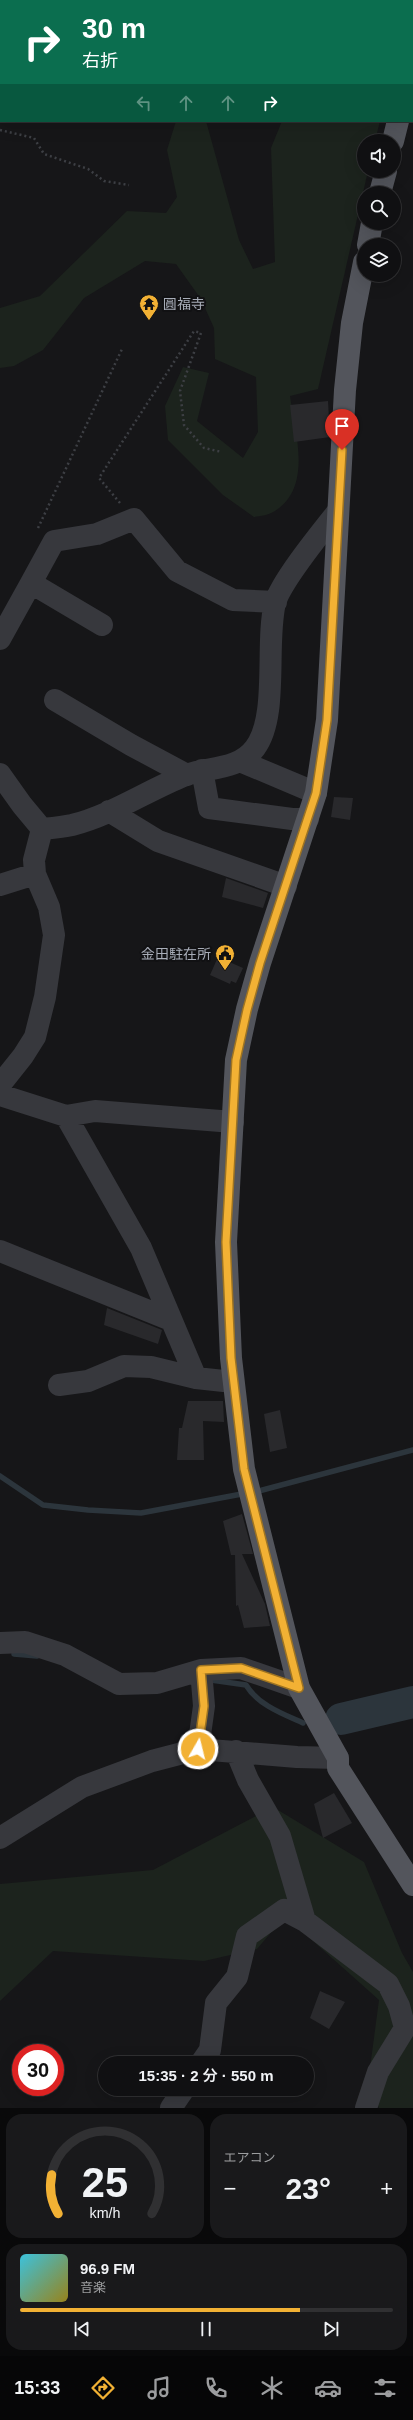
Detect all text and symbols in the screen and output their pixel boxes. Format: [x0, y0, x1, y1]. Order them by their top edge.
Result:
text: 30 m [82, 13, 146, 44]
icon: right [16, 16, 68, 68]
text: 右折 [82, 51, 118, 71]
icon: left [133, 92, 155, 114]
icon: ahead [175, 92, 197, 114]
icon: ahead [217, 92, 239, 114]
icon: right [259, 92, 281, 114]
map controls [357, 134, 401, 282]
button: sound [357, 134, 401, 178]
button: search [357, 186, 401, 230]
button: layers [357, 238, 401, 282]
temple icon: 圓福寺 [138, 293, 160, 321]
place label: 圓福寺 [163, 296, 205, 312]
pin [325, 409, 359, 450]
icon: arrive [331, 415, 353, 437]
public building icon: 金田駐在所 [214, 943, 236, 971]
place label: 金田駐在所 [141, 946, 211, 962]
position arrow [177, 1728, 219, 1770]
speed limit sign: 30 [12, 2044, 64, 2096]
text: 15:35 · 2 分 · 550 m [138, 2067, 274, 2084]
text: エアコン [224, 2150, 276, 2165]
text: 25 [82, 2159, 128, 2206]
text: 23° [286, 2172, 331, 2205]
text: − [224, 2176, 236, 2201]
text: + [380, 2176, 393, 2201]
text: km/h [89, 2205, 120, 2221]
text: 96.9 FM [80, 2260, 135, 2277]
text: 音楽 [80, 2280, 106, 2295]
icon: previous [71, 2318, 93, 2340]
icon: pause [195, 2318, 217, 2340]
icon: next [320, 2318, 342, 2340]
icon: directions [89, 2374, 117, 2402]
icon: music [145, 2374, 173, 2402]
icon: phone [202, 2374, 230, 2402]
icon: climate [258, 2374, 286, 2402]
icon: car [314, 2374, 342, 2402]
icon: filters [371, 2374, 399, 2402]
text: 15:33 [14, 2378, 60, 2398]

